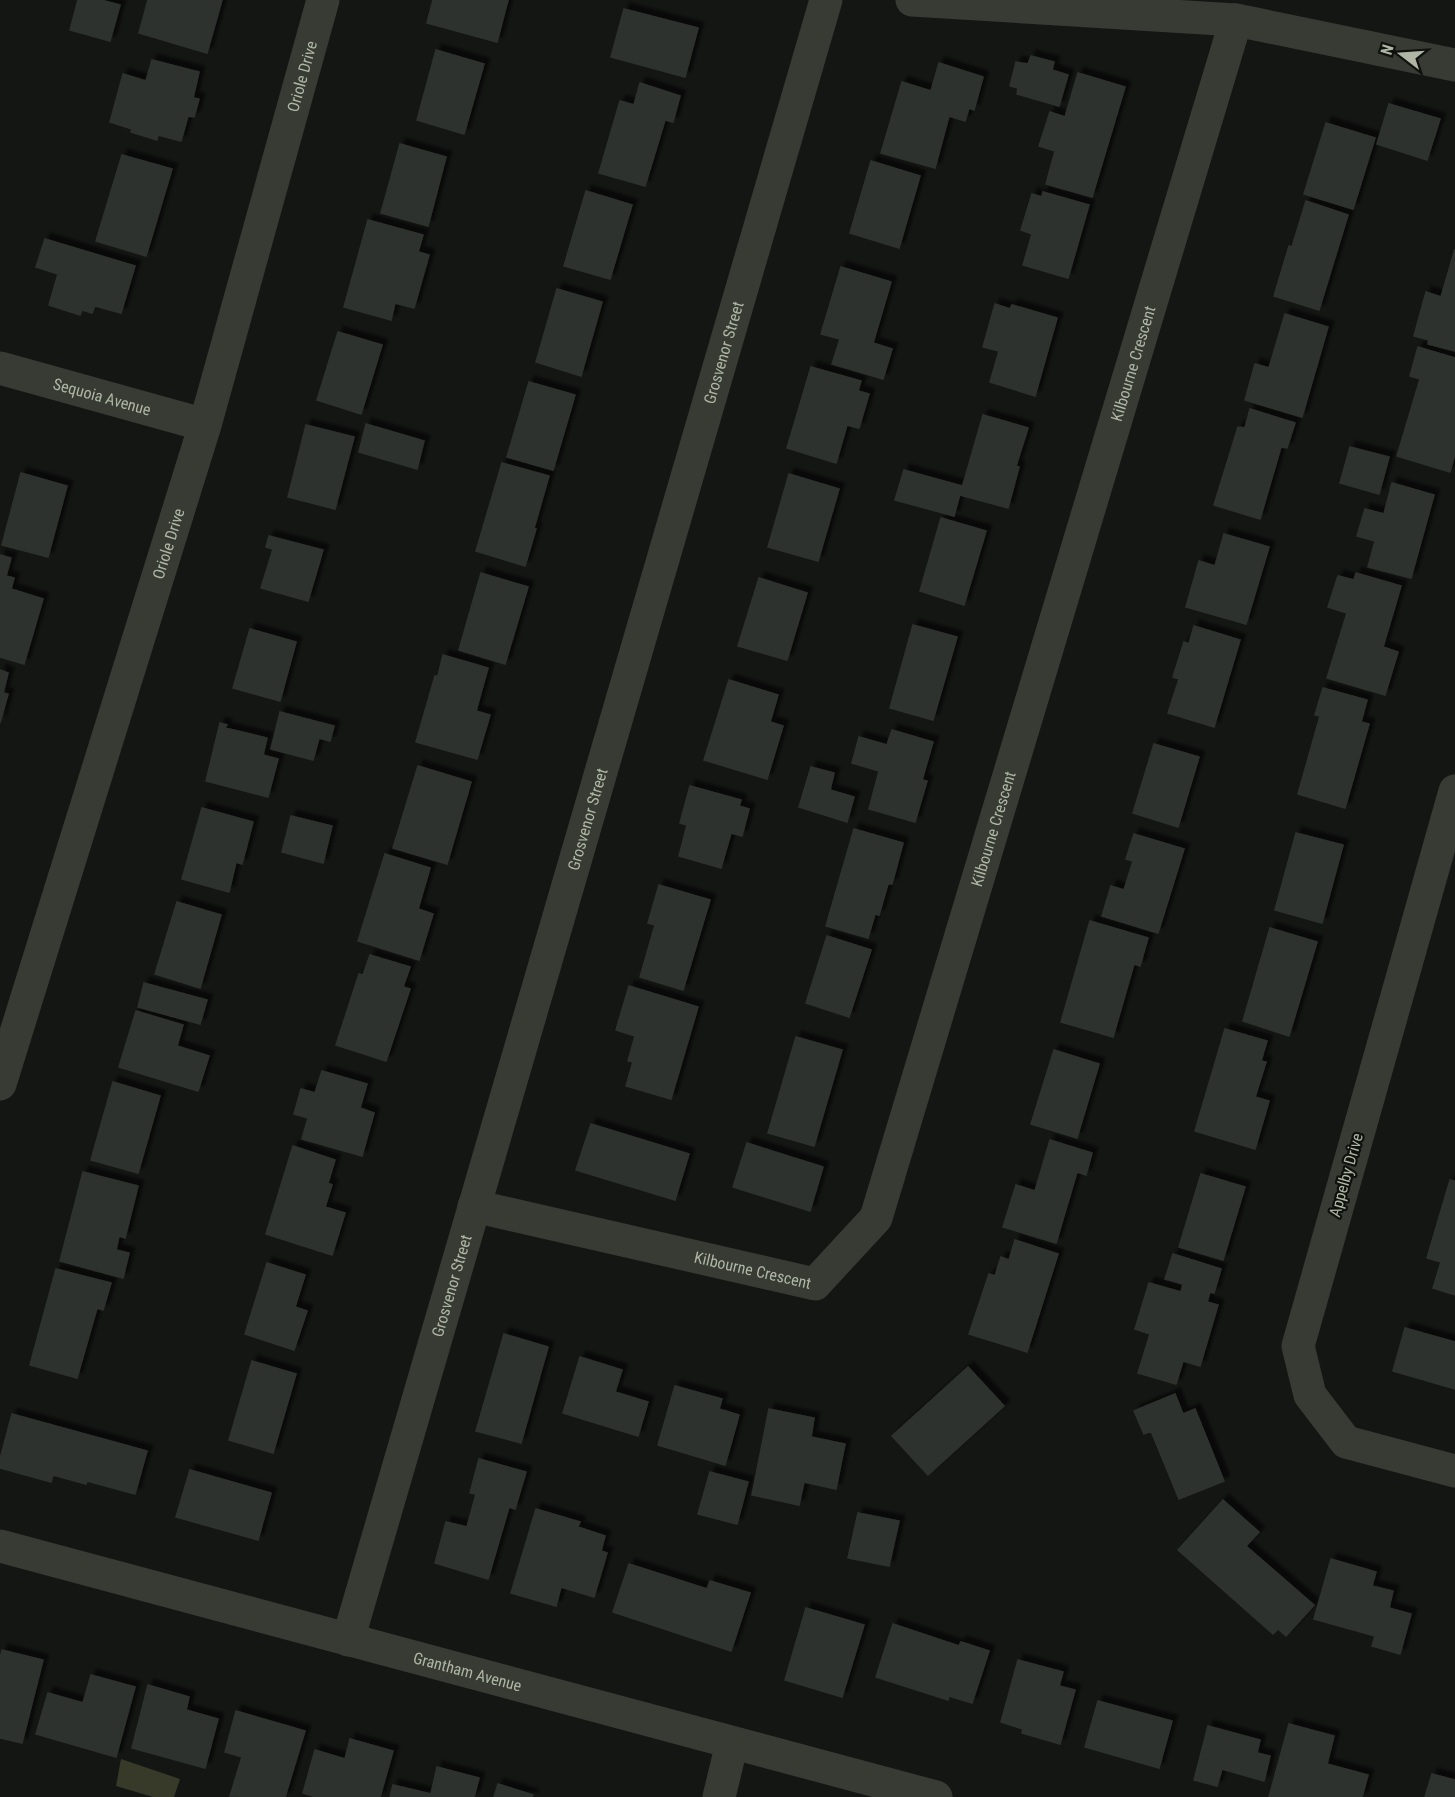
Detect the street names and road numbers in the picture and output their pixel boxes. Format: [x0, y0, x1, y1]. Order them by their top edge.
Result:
street label: Oriole Drive [283, 39, 321, 114]
street label: Grosvenor Street [699, 299, 747, 406]
street label: Kilbourne Crescent [1107, 303, 1159, 423]
street label: Sequoia Avenue [51, 374, 153, 419]
street label: Oriole Drive [148, 506, 188, 581]
street label: Grosvenor Street [563, 766, 611, 872]
street label: Kilbourne Crescent [967, 769, 1019, 889]
street label: Appelby Drive [1325, 1131, 1367, 1219]
street label: Grosvenor Street [427, 1232, 475, 1339]
street label: Kilbourne Crescent [692, 1247, 813, 1292]
street label: Grantham Avenue [411, 1648, 524, 1695]

